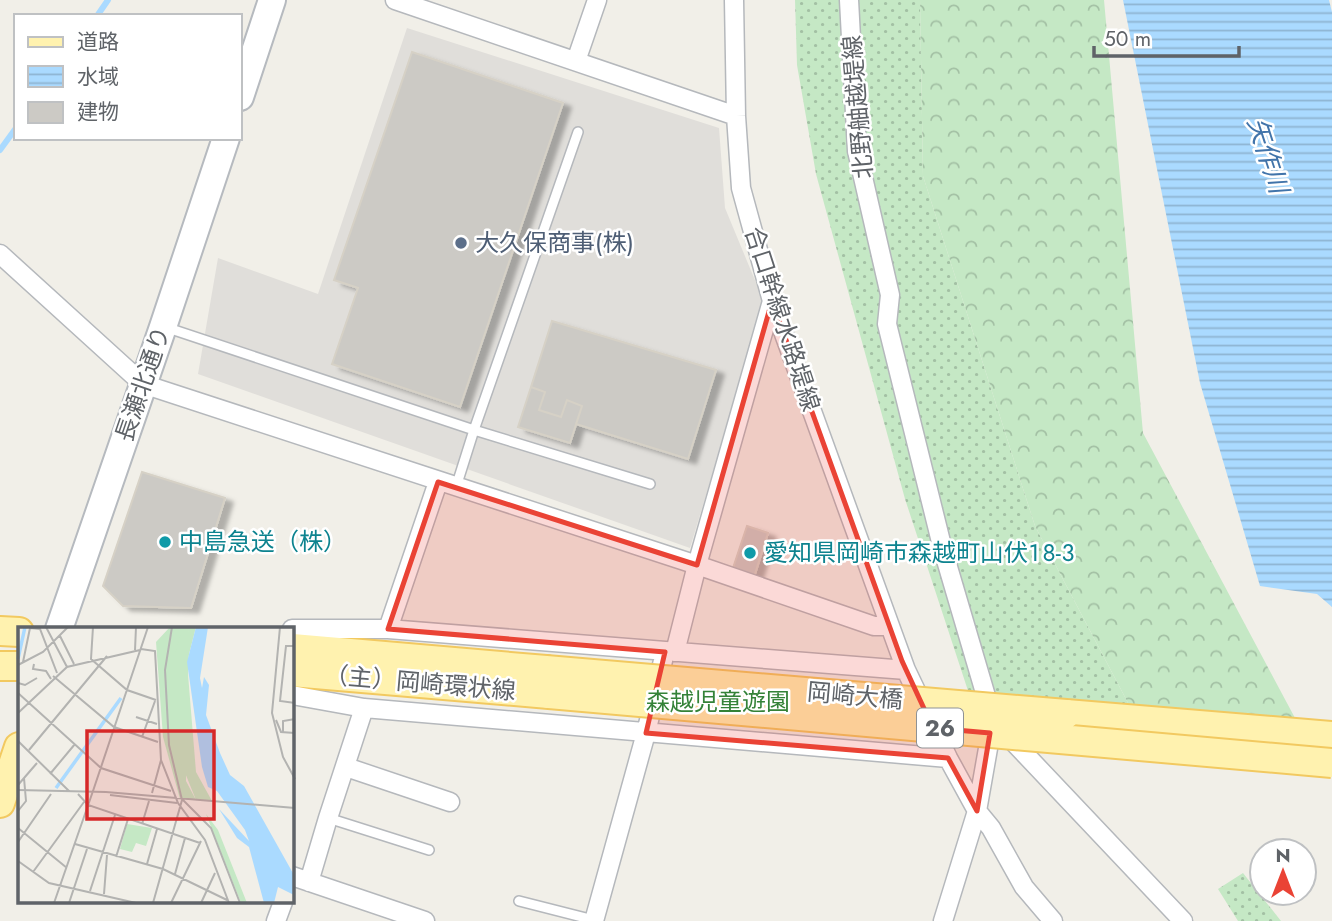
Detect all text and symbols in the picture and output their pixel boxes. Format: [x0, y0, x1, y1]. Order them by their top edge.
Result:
legend [14, 14, 242, 140]
scale bar [1094, 14, 1239, 58]
text: 50 m [1104, 24, 1151, 54]
text: 道路 [77, 27, 119, 57]
street label: 北野舳越堤線 [834, 34, 881, 180]
text: 水域 [77, 62, 119, 92]
text: 建物 [77, 97, 119, 127]
water label: 矢作川 [1238, 112, 1299, 201]
street label: 合口幹線水路堤線 [736, 222, 829, 416]
place label: 大久保商事(株) [475, 225, 634, 260]
marker: 大久保商事(株) [453, 235, 469, 251]
street label: 長瀬北通り [106, 321, 179, 446]
place label: 中島急送（株） [179, 524, 347, 559]
marker: 中島急送（株） [157, 534, 173, 550]
place label: 愛知県岡崎市森越町山伏１８‐３ [764, 535, 1075, 570]
marker: 愛知県岡崎市森越町山伏１８‐３ [742, 545, 758, 561]
inset map [18, 627, 294, 904]
street label: （主）岡崎環状線 [323, 657, 517, 708]
street label: 岡崎大橋 [806, 674, 904, 717]
park label: 森越児童遊園 [646, 684, 790, 719]
road number: 26 [917, 708, 963, 748]
north arrow [1248, 837, 1318, 907]
text: N [1275, 842, 1291, 869]

